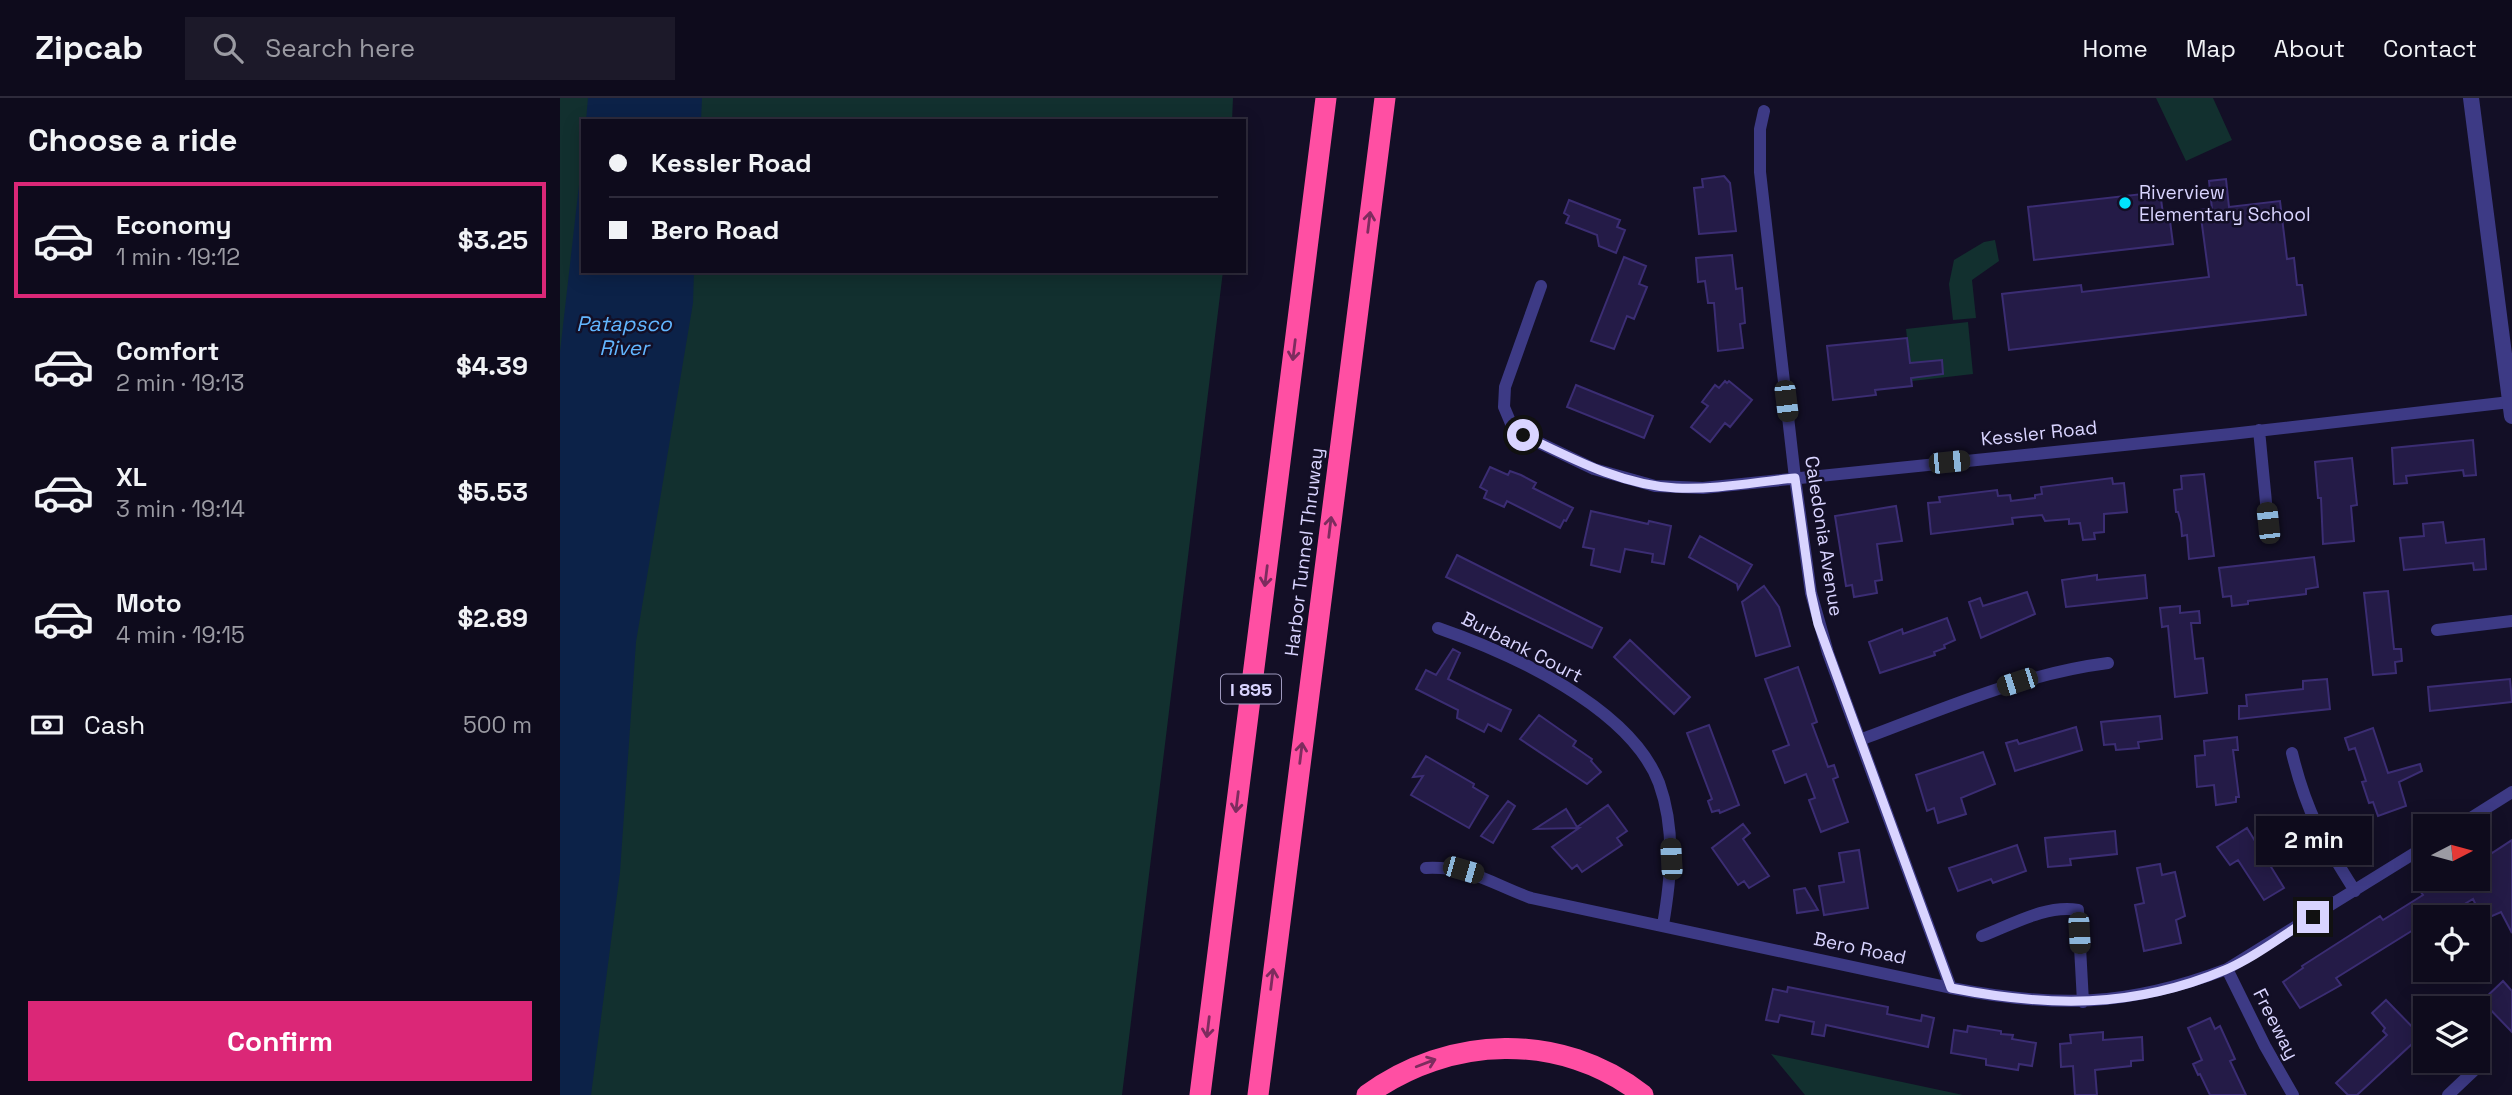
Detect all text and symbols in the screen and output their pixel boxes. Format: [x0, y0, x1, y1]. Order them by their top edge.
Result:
search box [185, 17, 675, 80]
text: Zipcab [35, 27, 143, 69]
icon: search [209, 29, 247, 67]
text: Search here [265, 31, 415, 65]
text: Home [2082, 33, 2148, 64]
text: Map [2186, 33, 2236, 64]
text: About [2274, 33, 2345, 64]
text: Contact [2383, 33, 2477, 64]
text: Choose a ride [28, 120, 238, 160]
text: Kessler Road [651, 146, 812, 180]
place label: Riverview Elementary School [2139, 180, 2311, 227]
marker: Riverview Elementary School [2117, 195, 2133, 211]
text: Economy [116, 208, 232, 242]
icon: car [32, 209, 95, 272]
one-way arrow [1363, 211, 1376, 234]
text: Bero Road [651, 213, 779, 247]
text: $3.25 [458, 223, 528, 257]
text: 1 min · 19:12 [116, 242, 240, 272]
water label: Patapsco River [576, 310, 673, 361]
text: Comfort [116, 334, 219, 368]
icon: car [32, 335, 95, 398]
one-way arrow [1288, 339, 1301, 361]
text: $4.39 [456, 349, 528, 383]
text: 2 min · 19:13 [116, 368, 244, 398]
car [1774, 379, 1799, 423]
street label: Kessler Road [1979, 414, 2099, 452]
route start [1507, 419, 1539, 451]
street label: Harbor Tunnel Thruway [1279, 446, 1329, 658]
car [1928, 449, 1971, 475]
street label: Caledonia Avenue [1799, 454, 1849, 618]
text: XL [116, 460, 147, 494]
icon: car [32, 461, 95, 524]
text: $5.53 [457, 475, 528, 509]
text: 3 min · 19:14 [116, 494, 245, 524]
car [2256, 501, 2281, 545]
one-way arrow [1324, 517, 1337, 539]
one-way arrow [1259, 564, 1272, 587]
text: Moto [116, 586, 182, 620]
icon: car [32, 587, 95, 650]
text: $2.89 [457, 601, 528, 635]
street label: Burbank Court [1457, 606, 1587, 688]
text: 4 min · 19:15 [116, 620, 245, 650]
car [1994, 666, 2041, 698]
road number: I 895 [1221, 674, 1281, 704]
icon: cash [28, 706, 66, 744]
text: Cash [84, 708, 145, 742]
text: 500 m [463, 710, 532, 740]
one-way arrow [1295, 742, 1308, 765]
one-way arrow [1231, 790, 1244, 813]
north arrow [2413, 814, 2490, 891]
map controls [2413, 814, 2490, 1073]
callout: 2 min [2255, 816, 2371, 864]
text: 2 min [2284, 825, 2344, 855]
car [1660, 837, 1683, 881]
car [1440, 854, 1487, 886]
route end [2297, 901, 2329, 933]
button: locate [2413, 905, 2490, 982]
car [2068, 911, 2091, 955]
street label: Bero Road [1811, 926, 1909, 970]
one-way arrow [1266, 968, 1279, 991]
street label: Freeway [2247, 984, 2305, 1064]
button: layers [2413, 996, 2490, 1073]
button: Confirm [28, 1001, 532, 1081]
one-way arrow [1202, 1016, 1215, 1038]
one-way arrow [1415, 1055, 1437, 1068]

